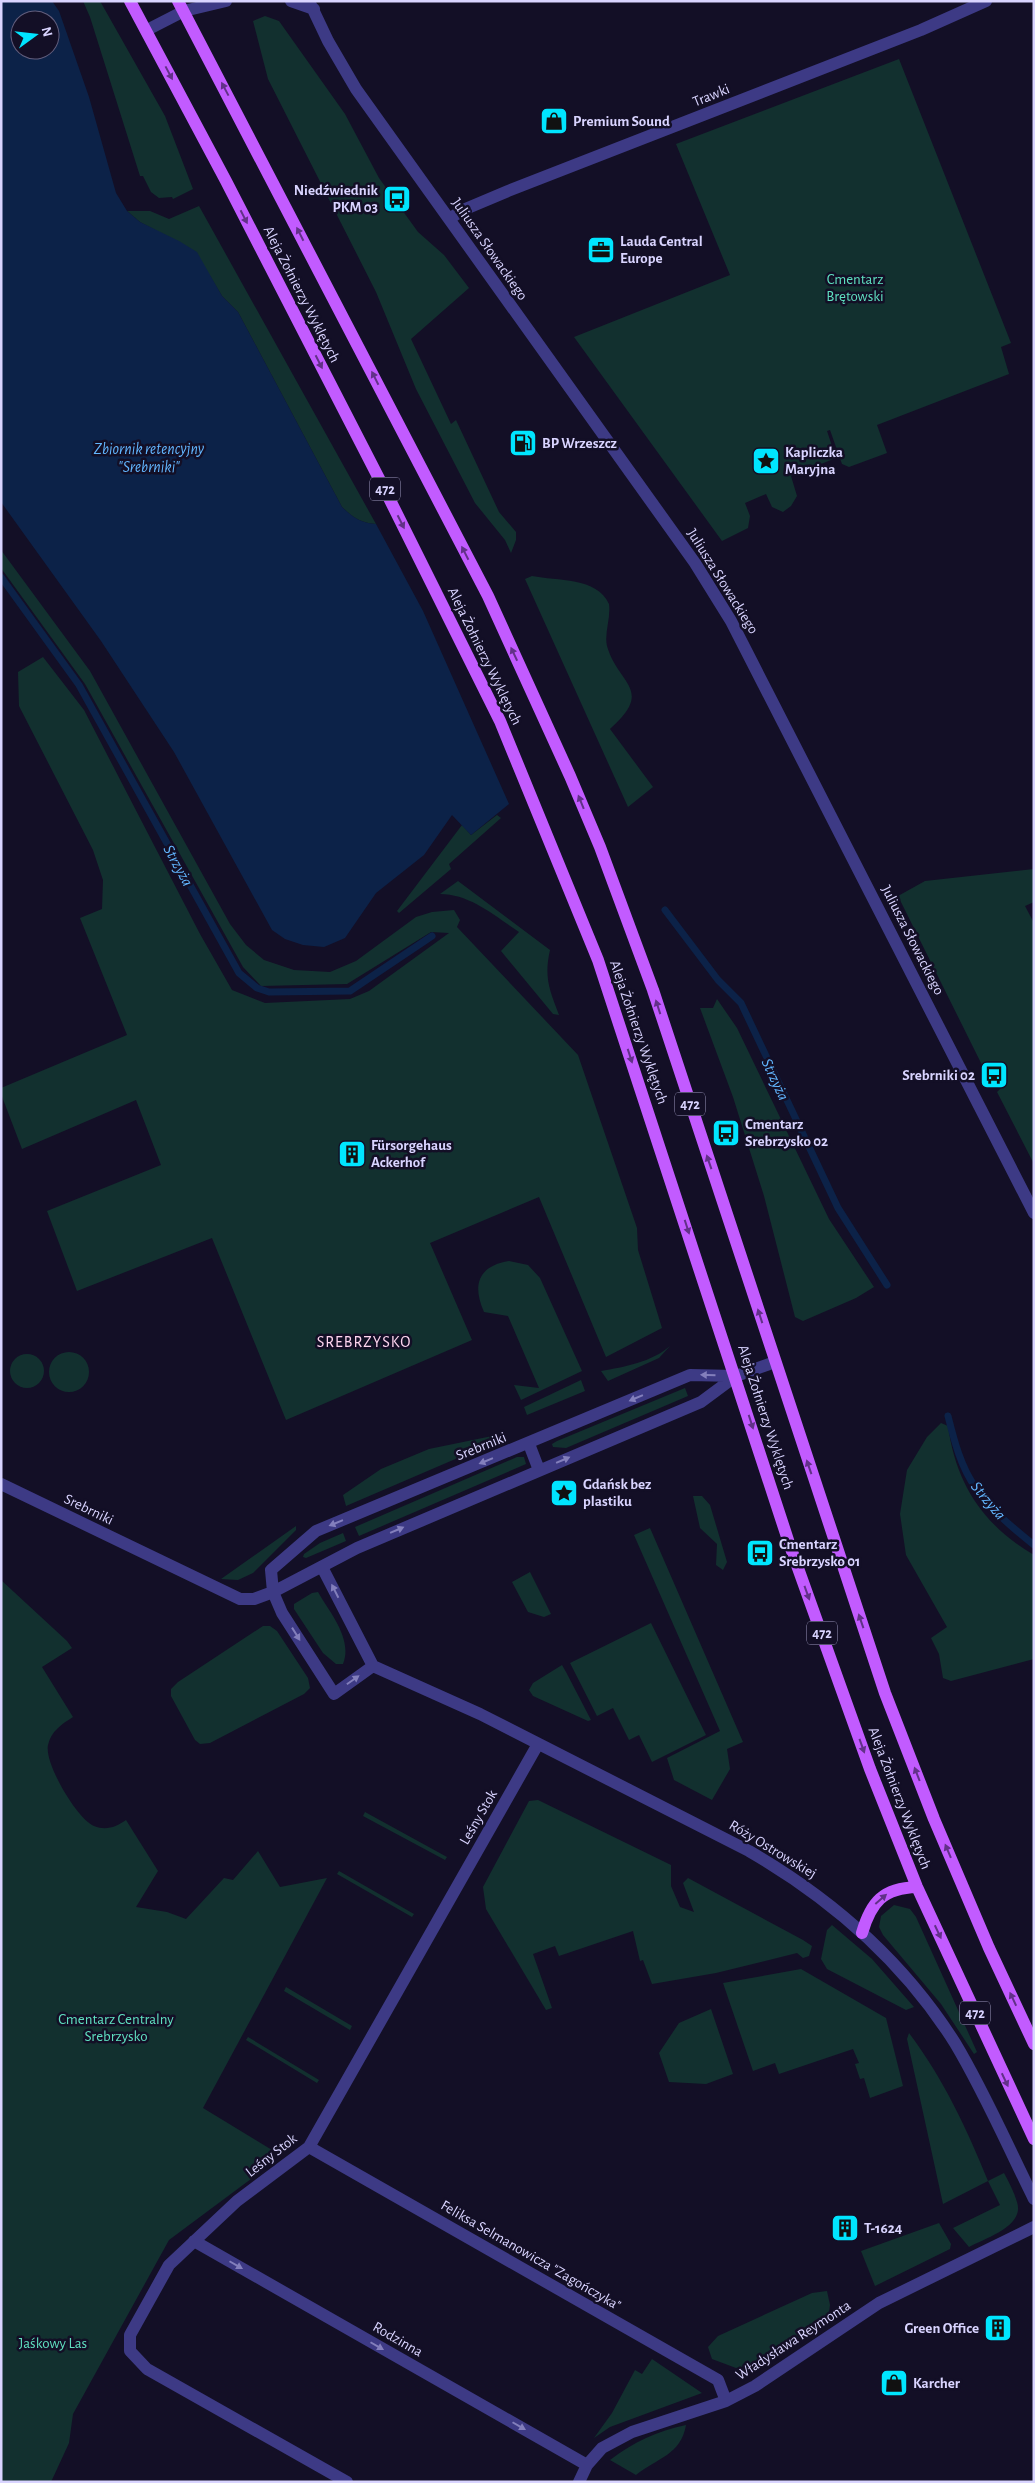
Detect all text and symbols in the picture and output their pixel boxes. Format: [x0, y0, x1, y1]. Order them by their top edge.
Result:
north arrow [10, 10, 60, 60]
text: N [39, 25, 55, 38]
one-way arrow [165, 66, 173, 80]
street label: Trawki [691, 81, 732, 110]
one-way arrow [221, 82, 229, 97]
shop icon: Premium Sound [539, 106, 569, 136]
place label: Premium Sound [573, 114, 670, 129]
place label: Niedźwiednik PKM 03 [294, 183, 379, 215]
bus stop icon: Niedźwiednik PKM 03 [382, 184, 412, 214]
street label: Juliusza Słowackiego [449, 195, 530, 303]
one-way arrow [240, 210, 248, 225]
street label: Aleja Żołnierzy Wyklętych [261, 223, 344, 365]
one-way arrow [296, 226, 304, 241]
place label: Lauda Central Europe [620, 234, 703, 266]
office icon: Lauda Central Europe [586, 235, 616, 265]
park label: Cmentarz Brętowski [826, 272, 884, 304]
one-way arrow [315, 355, 323, 369]
one-way arrow [371, 371, 379, 385]
fuel station icon: BP Wrzeszcz [508, 428, 538, 458]
place label: BP Wrzeszcz [542, 436, 617, 451]
water label: Zbiornik retencyjny "Srebrniki" [94, 441, 205, 475]
place label: Kapliczka Maryjna [785, 445, 843, 477]
place icon: Kapliczka Maryjna [751, 446, 781, 476]
road number: 472 [370, 478, 400, 500]
one-way arrow [397, 515, 405, 529]
street label: Juliusza Słowackiego [684, 526, 761, 636]
one-way arrow [461, 546, 469, 560]
street label: Aleja Żołnierzy Wyklętych [445, 584, 526, 727]
one-way arrow [510, 647, 518, 661]
one-way arrow [577, 795, 585, 809]
water label: Strzyża [160, 842, 196, 889]
street label: Juliusza Słowackiego [878, 883, 947, 997]
street label: Aleja Żołnierzy Wyklętych [607, 958, 672, 1106]
one-way arrow [654, 1000, 662, 1015]
one-way arrow [626, 1049, 634, 1064]
water label: Strzyża [758, 1056, 792, 1103]
bus stop icon: Srebrniki 02 [979, 1060, 1009, 1090]
place label: Srebrniki 02 [902, 1068, 975, 1083]
road number: 472 [675, 1092, 705, 1116]
place label: Cmentarz Srebrzysko 02 [745, 1117, 828, 1149]
bus stop icon: Cmentarz Srebrzysko 02 [711, 1118, 741, 1148]
place label: Fürsorgehaus Ackerhof [371, 1138, 452, 1170]
building icon: Fürsorgehaus Ackerhof [337, 1139, 367, 1169]
one-way arrow [705, 1154, 712, 1169]
one-way arrow [683, 1220, 691, 1235]
one-way arrow [756, 1308, 764, 1323]
district label: SREBRZYSKO [317, 1334, 411, 1350]
street label: Aleja Żołnierzy Wyklętych [735, 1342, 798, 1491]
one-way arrow [700, 1371, 716, 1379]
one-way arrow [629, 1394, 643, 1402]
one-way arrow [747, 1415, 755, 1430]
street label: Srebrniki [454, 1430, 509, 1463]
one-way arrow [556, 1455, 570, 1463]
one-way arrow [478, 1457, 493, 1465]
one-way arrow [805, 1459, 813, 1474]
place label: Gdańsk bez plastiku [583, 1477, 651, 1509]
place icon: Gdańsk bez plastiku [549, 1478, 579, 1508]
water label: Strzyża [968, 1479, 1009, 1523]
street label: Srebrniki [62, 1491, 116, 1528]
one-way arrow [328, 1519, 343, 1527]
one-way arrow [390, 1526, 404, 1534]
place label: Cmentarz Srebrzysko 01 [779, 1537, 860, 1569]
bus stop icon: Cmentarz Srebrzysko 01 [745, 1538, 775, 1568]
one-way arrow [331, 1584, 339, 1599]
one-way arrow [803, 1586, 811, 1601]
one-way arrow [857, 1613, 865, 1628]
road number: 472 [807, 1622, 837, 1645]
one-way arrow [291, 1628, 300, 1641]
one-way arrow [346, 1675, 360, 1685]
street label: Aleja Żołnierzy Wyklętych [865, 1724, 935, 1871]
one-way arrow [858, 1739, 866, 1754]
one-way arrow [913, 1766, 921, 1781]
street label: Leśny Stok [457, 1787, 500, 1847]
street label: Róży Ostrowskiej [727, 1818, 819, 1881]
one-way arrow [943, 1844, 951, 1858]
one-way arrow [874, 1894, 887, 1905]
one-way arrow [934, 1925, 942, 1939]
one-way arrow [1009, 1992, 1018, 2007]
road number: 472 [960, 2002, 990, 2025]
park label: Cmentarz Centralny Srebrzysko [58, 2012, 174, 2044]
one-way arrow [1001, 2072, 1010, 2087]
street label: Leśny Stok [243, 2131, 300, 2180]
street label: Feliksa Selmanowicza "Zagończyka" [438, 2198, 623, 2313]
building icon: T-1624 [830, 2213, 860, 2243]
place label: T-1624 [864, 2221, 903, 2236]
one-way arrow [230, 2261, 243, 2270]
street label: Władysława Reymonta [733, 2298, 853, 2383]
building icon: Green Office [983, 2313, 1013, 2343]
street label: Rodzinna [370, 2319, 425, 2360]
place label: Green Office [904, 2321, 979, 2336]
park label: Jaśkowy Las [19, 2336, 87, 2351]
one-way arrow [371, 2341, 384, 2350]
shop icon: Karcher [879, 2368, 909, 2398]
place label: Karcher [913, 2376, 961, 2391]
one-way arrow [511, 2422, 526, 2430]

